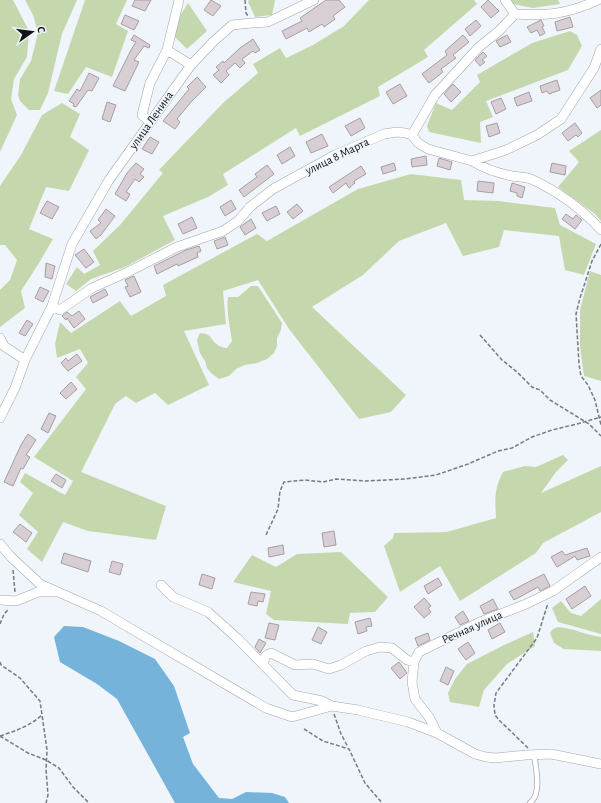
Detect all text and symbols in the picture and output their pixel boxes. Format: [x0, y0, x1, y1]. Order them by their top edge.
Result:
north arrow [12, 12, 52, 52]
text: С [35, 25, 47, 34]
street label: улица Ленина [126, 89, 176, 152]
street label: улица 8 Марта [302, 135, 372, 178]
street label: Речная улица [440, 608, 505, 647]

